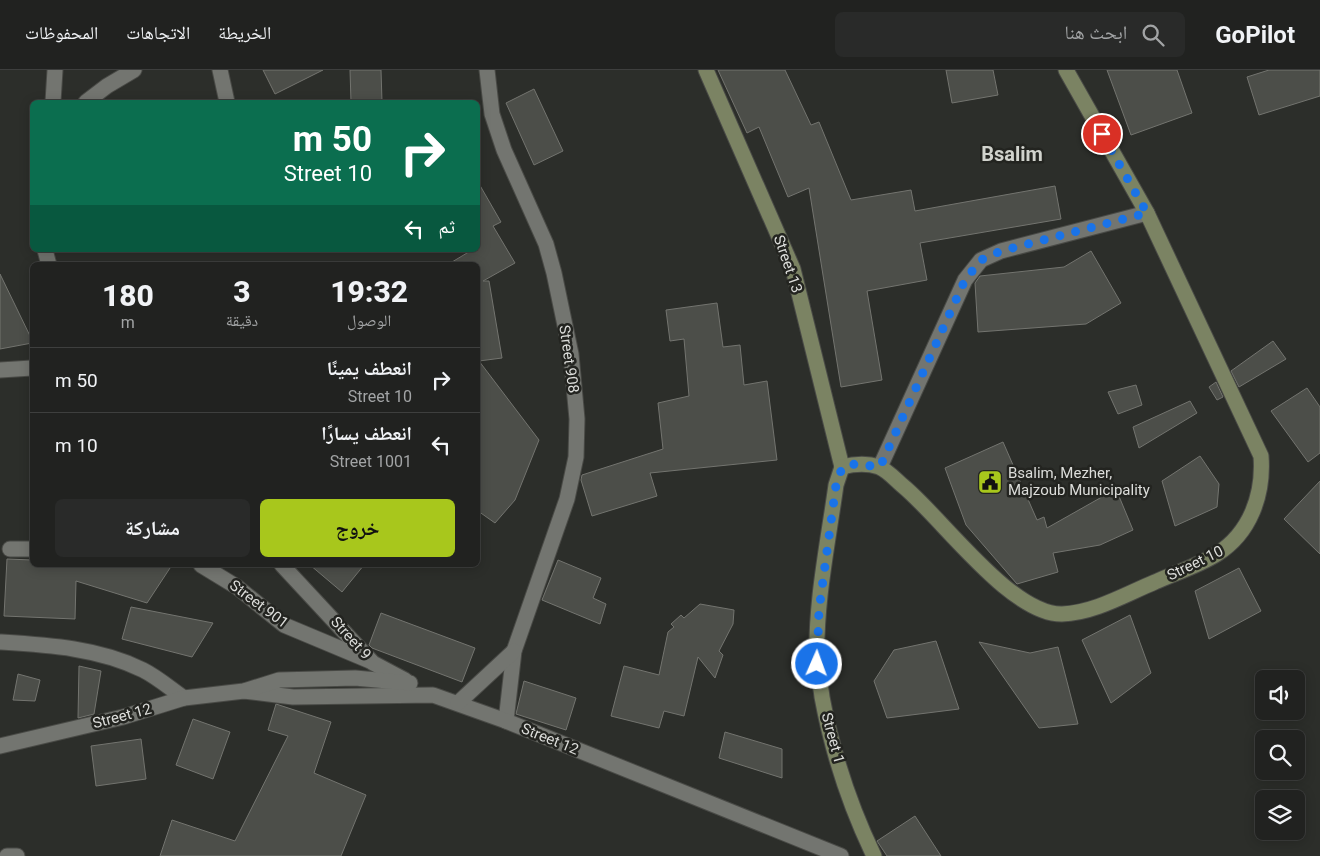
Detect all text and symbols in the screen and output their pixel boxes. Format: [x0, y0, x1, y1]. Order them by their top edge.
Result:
search box [835, 12, 1185, 57]
text: ابحث هنا [1065, 21, 1127, 44]
icon: search [1139, 21, 1167, 49]
text: GoPilot [1215, 21, 1295, 49]
text: المحفوظات [25, 22, 98, 43]
text: الاتجاهات [126, 22, 190, 43]
text: الخريطة [218, 22, 271, 43]
pin [1081, 113, 1123, 155]
text: 50 m [293, 119, 372, 160]
icon: right [390, 120, 455, 185]
icon: arrive [1088, 120, 1116, 148]
district label: Bsalim [981, 142, 1043, 166]
text: Street 10 [284, 161, 372, 186]
icon: left [400, 215, 428, 243]
text: ثم [438, 215, 455, 238]
street label: Street 13 [770, 233, 806, 295]
text: 3 [233, 274, 251, 309]
text: 19:32 [330, 274, 408, 309]
text: 180 [102, 278, 154, 313]
text: دقيقة [226, 311, 258, 330]
text: الوصول [347, 311, 391, 330]
text: m [121, 313, 135, 332]
street label: Street 908 [555, 324, 583, 394]
text: انعطف يمينًا [327, 357, 412, 380]
icon: right [427, 366, 455, 394]
text: 50 m [55, 369, 98, 392]
text: Street 10 [348, 387, 412, 406]
text: انعطف يسارًا [321, 422, 412, 445]
icon: left [427, 431, 455, 459]
text: 10 m [55, 434, 98, 457]
text: Street 1001 [330, 452, 412, 471]
place label: Bsalim, Mezher, Majzoub Municipality [1008, 464, 1150, 499]
public building icon: Bsalim, Mezher, Majzoub Municipality [977, 469, 1003, 495]
button: مشاركة [55, 499, 250, 557]
button: خروج [260, 499, 455, 557]
street label: Street 10 [1164, 542, 1226, 584]
street label: Street 901 [226, 576, 292, 632]
street label: Street 9 [327, 613, 375, 663]
position arrow [790, 637, 842, 689]
map controls [1255, 670, 1305, 840]
button: sound [1255, 670, 1305, 720]
street label: Street 12 [91, 700, 153, 732]
street label: Street 1 [818, 711, 848, 765]
street label: Street 12 [519, 719, 581, 759]
button: search [1255, 730, 1305, 780]
button: layers [1255, 790, 1305, 840]

